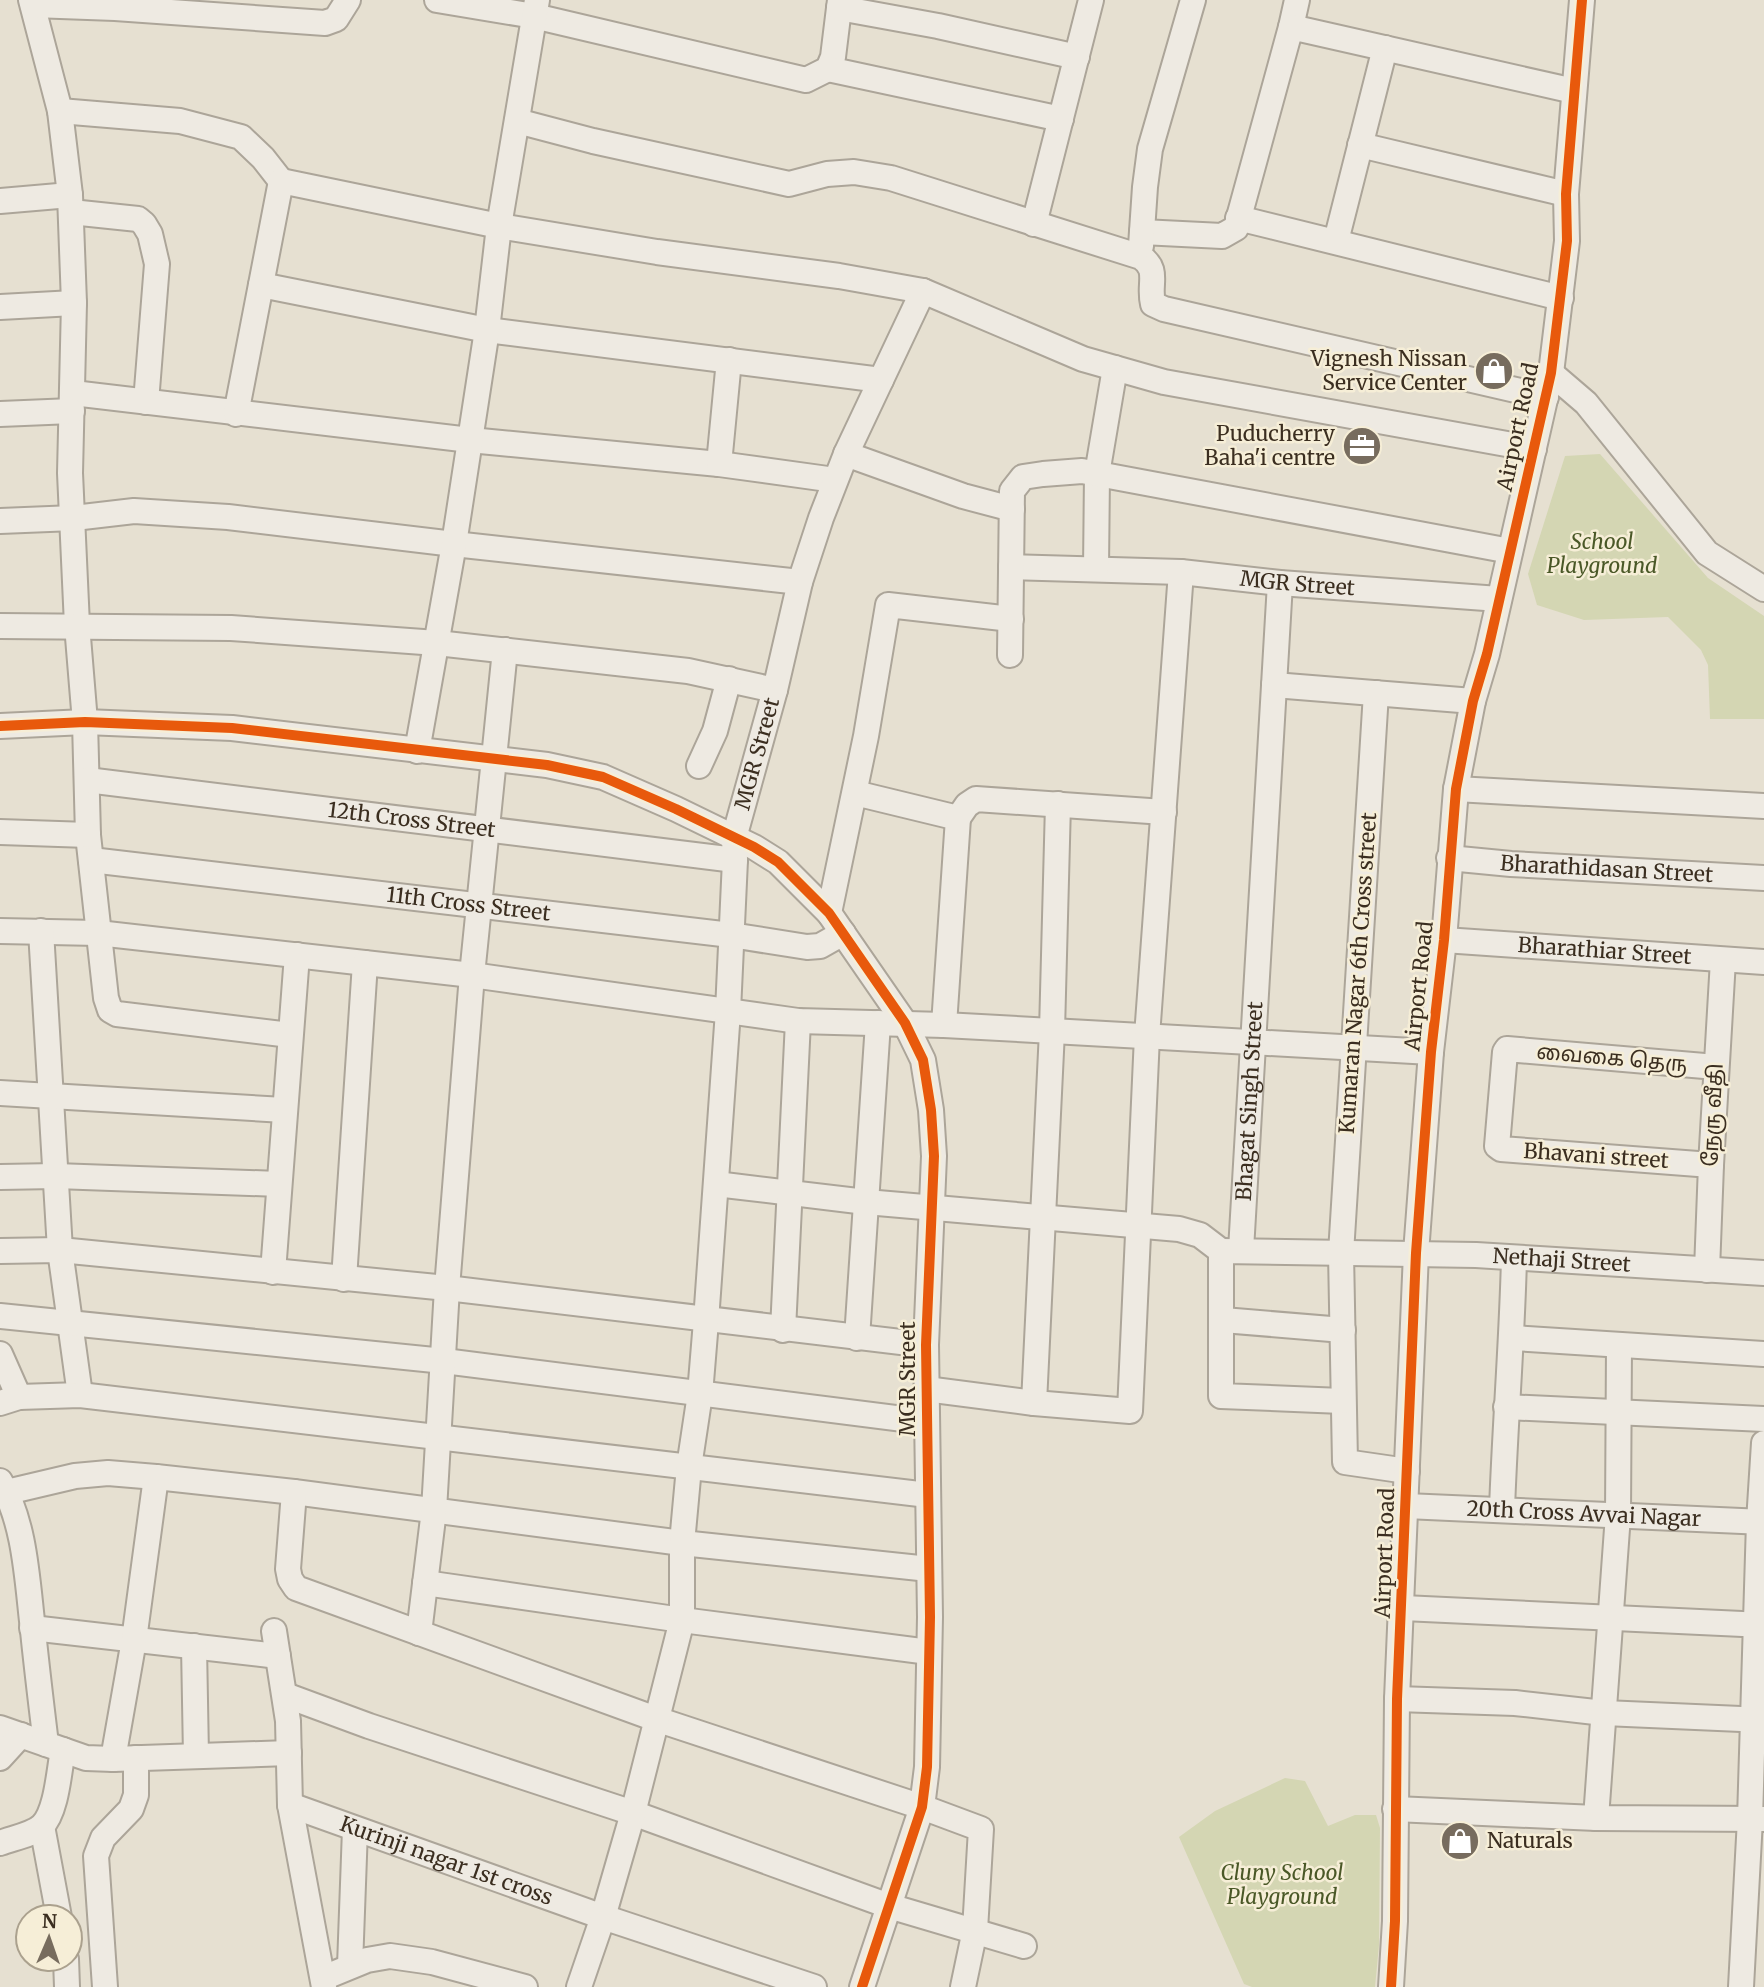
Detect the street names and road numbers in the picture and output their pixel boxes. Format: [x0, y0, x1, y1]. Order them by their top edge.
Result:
street label: Airport Road [1491, 360, 1544, 494]
street label: MGR Street [1238, 565, 1356, 601]
street label: MGR Street [728, 695, 785, 813]
street label: 12th Cross Street [326, 796, 497, 843]
street label: Kumaran Nagar 6th Cross street [1333, 811, 1382, 1135]
street label: Bharathidasan Street [1499, 849, 1714, 888]
street label: 11th Cross Street [385, 881, 552, 927]
street label: Airport Road [1398, 919, 1439, 1053]
street label: Bharathiar Street [1517, 931, 1692, 970]
street label: Bhagat Singh Street [1230, 1001, 1269, 1202]
street label: வைகை தெரு [1535, 1037, 1689, 1079]
street label: நேரு வீதி [1696, 1063, 1730, 1167]
street label: Bhavani street [1522, 1137, 1670, 1174]
street label: Nethaji Street [1492, 1242, 1631, 1278]
street label: MGR Street [894, 1321, 921, 1437]
street label: Airport Road [1369, 1487, 1400, 1620]
street label: 20th Cross Avvai Nagar [1466, 1495, 1702, 1532]
street label: Kurinji nagar 1st cross [336, 1810, 556, 1911]

